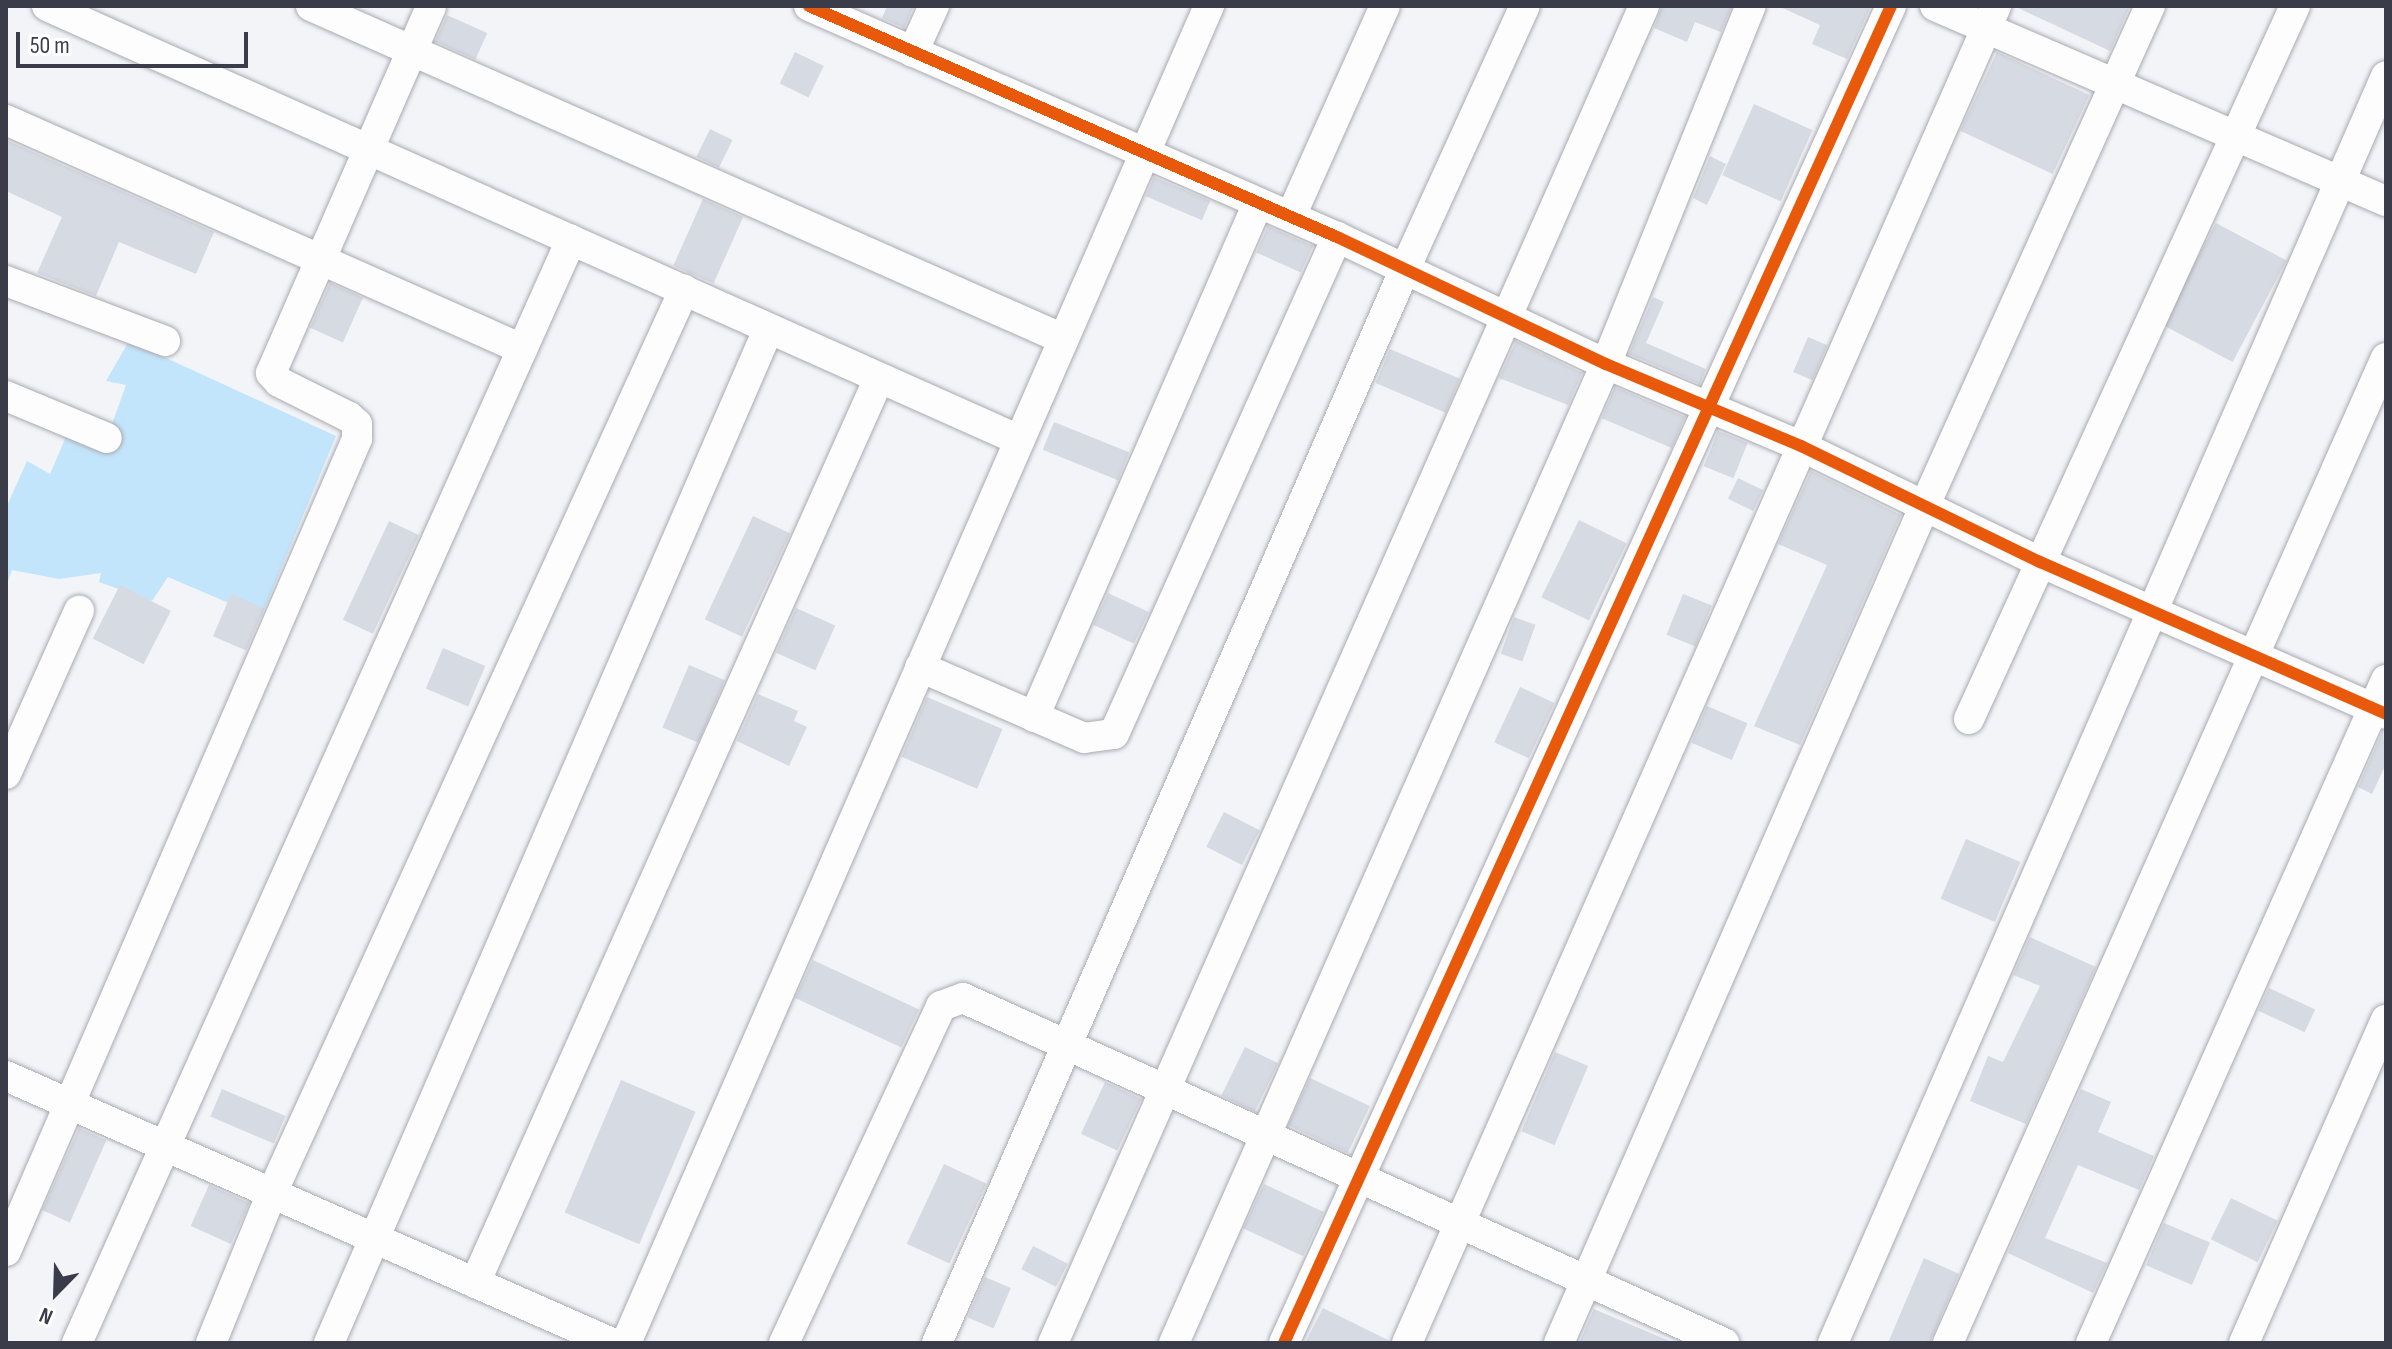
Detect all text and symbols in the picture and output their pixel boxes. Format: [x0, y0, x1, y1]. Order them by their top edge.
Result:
scale bar [20, 16, 252, 66]
text: 50 m [30, 31, 70, 60]
north arrow [16, 1253, 96, 1333]
text: N [36, 1301, 57, 1330]

